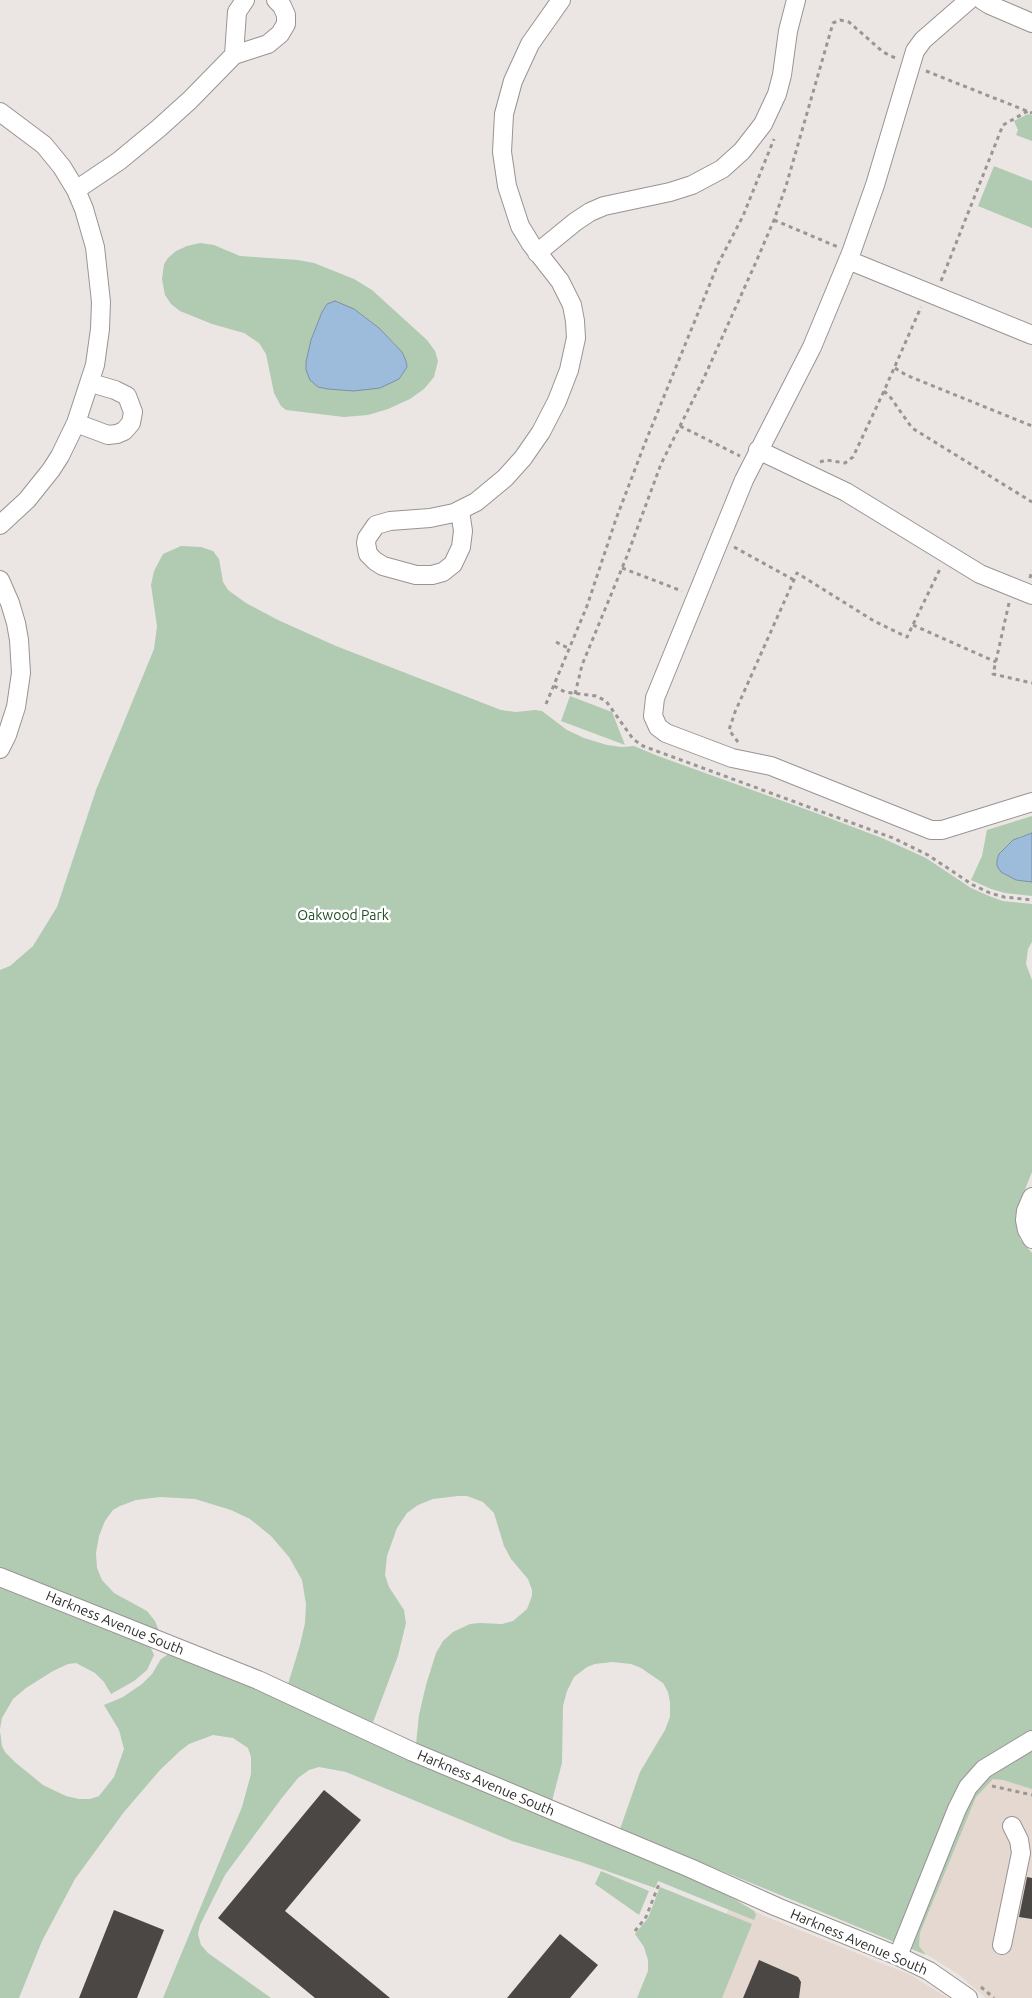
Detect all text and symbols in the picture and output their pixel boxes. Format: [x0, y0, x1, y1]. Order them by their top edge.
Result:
park label: Oakwood Park [297, 907, 389, 923]
street label: Harkness Avenue South [43, 1588, 187, 1658]
street label: Harkness Avenue South [415, 1746, 557, 1820]
street label: Harkness Avenue South [788, 1905, 930, 1979]

